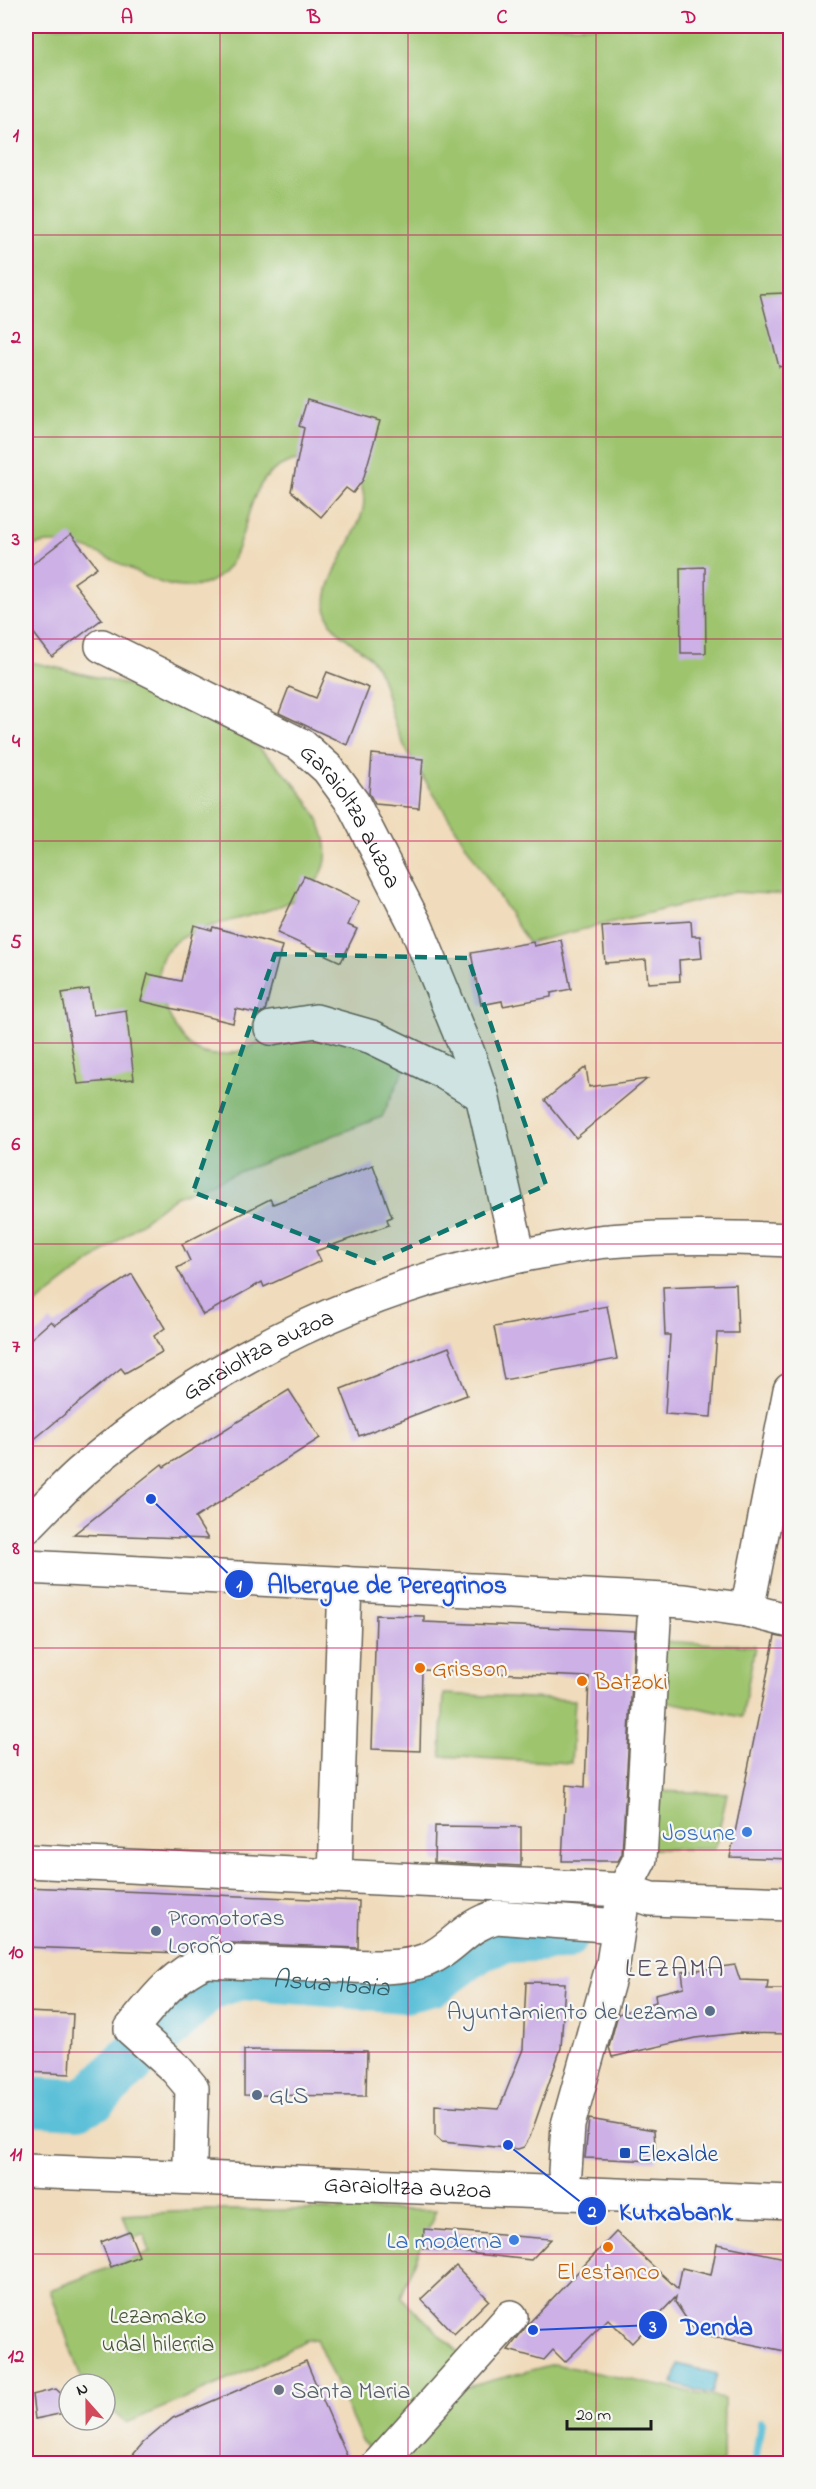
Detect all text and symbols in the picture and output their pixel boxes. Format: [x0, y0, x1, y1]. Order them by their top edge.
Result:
text: A [121, 4, 133, 33]
text: B [306, 4, 321, 33]
text: C [497, 4, 508, 33]
text: D [681, 4, 696, 33]
text: 1 [13, 122, 20, 151]
text: 2 [10, 324, 21, 353]
text: 3 [11, 526, 20, 555]
text: 4 [12, 728, 21, 757]
street label: Garaioltza auzoa [291, 736, 409, 895]
text: 5 [10, 929, 22, 958]
text: 6 [12, 1131, 21, 1160]
street label: Garaioltza auzoa [176, 1301, 340, 1411]
text: 7 [12, 1333, 21, 1362]
text: 8 [11, 1535, 20, 1564]
callout: Albergue de Peregrinos [224, 1562, 519, 1606]
text: Albergue de Peregrinos [267, 1568, 507, 1607]
text: 1 [236, 1574, 242, 1600]
place label: Grisson [432, 1653, 508, 1688]
marker: Grisson [413, 1661, 427, 1675]
place label: Batzoki [593, 1666, 668, 1701]
marker: Batzoki [575, 1674, 589, 1688]
text: 9 [12, 1737, 20, 1766]
place label: Josune [662, 1817, 735, 1852]
marker: Josune [740, 1825, 754, 1839]
place label: Promotoras Loroño [168, 1902, 285, 1965]
marker: Promotoras Loroño [149, 1924, 163, 1938]
text: 10 [9, 1939, 24, 1968]
district label: LEZAMA [625, 1950, 725, 1989]
water label: Asua Ibaia [271, 1962, 392, 2009]
place label: Ayuntamiento de Lezama [447, 1996, 698, 2032]
marker: Ayuntamiento de Lezama [703, 2004, 717, 2018]
place label: GLS [269, 2080, 308, 2115]
marker: GLS [250, 2088, 264, 2102]
place label: Elexalde [637, 2138, 719, 2173]
text: 11 [10, 2141, 23, 2170]
marker: Elexalde [618, 2146, 632, 2160]
street label: Garaioltza auzoa [323, 2168, 492, 2210]
callout: Kutxabank [577, 2189, 745, 2233]
text: Kutxabank [619, 2195, 734, 2233]
text: 2 [587, 2200, 597, 2226]
place label: La moderna [387, 2225, 502, 2260]
marker: La moderna [507, 2233, 521, 2247]
marker: El estanco [601, 2240, 615, 2254]
place label: El estanco [556, 2256, 660, 2291]
park label: Lezamako udal hilerria [102, 2300, 214, 2363]
callout: Denda [638, 2303, 765, 2347]
text: Denda [680, 2310, 753, 2348]
text: 3 [648, 2315, 657, 2341]
text: 12 [8, 2343, 24, 2372]
north arrow [57, 2372, 117, 2432]
place label: Santa Maria [291, 2375, 410, 2410]
text: N [73, 2377, 92, 2403]
marker: Santa Maria [272, 2383, 286, 2397]
scale bar [567, 2393, 651, 2431]
text: 20 m [576, 2403, 611, 2429]

